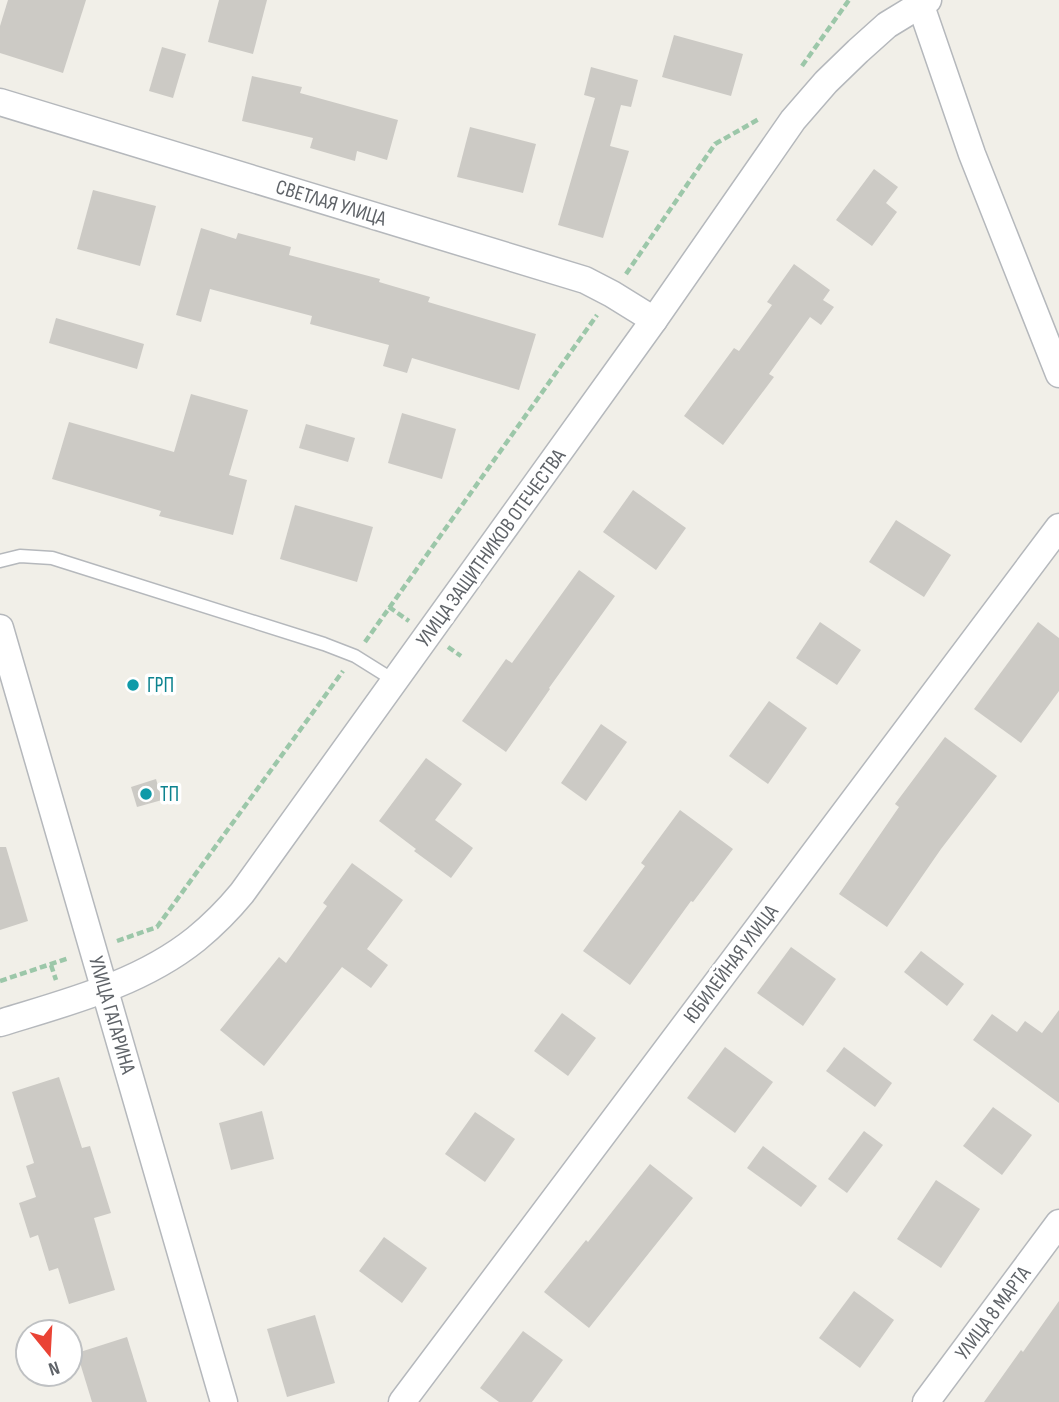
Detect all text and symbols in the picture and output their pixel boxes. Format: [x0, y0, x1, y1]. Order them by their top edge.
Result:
street label: СВЕТЛАЯ УЛИЦА [273, 174, 390, 232]
street label: УЛИЦА ЗАЩИТНИКОВ ОТЕЧЕСТВА [411, 443, 572, 652]
place label: ГРП [147, 673, 174, 698]
marker: ГРП [125, 677, 141, 693]
place label: ТП [160, 782, 179, 807]
marker: ТП [138, 786, 154, 802]
street label: ЮБИЛЕЙНАЯ УЛИЦА [678, 899, 784, 1028]
street label: УЛИЦА ГАГАРИНА [83, 953, 141, 1078]
street label: УЛИЦА 8 МАРТА [950, 1261, 1037, 1365]
north arrow [14, 1318, 84, 1388]
text: N [45, 1355, 62, 1380]

